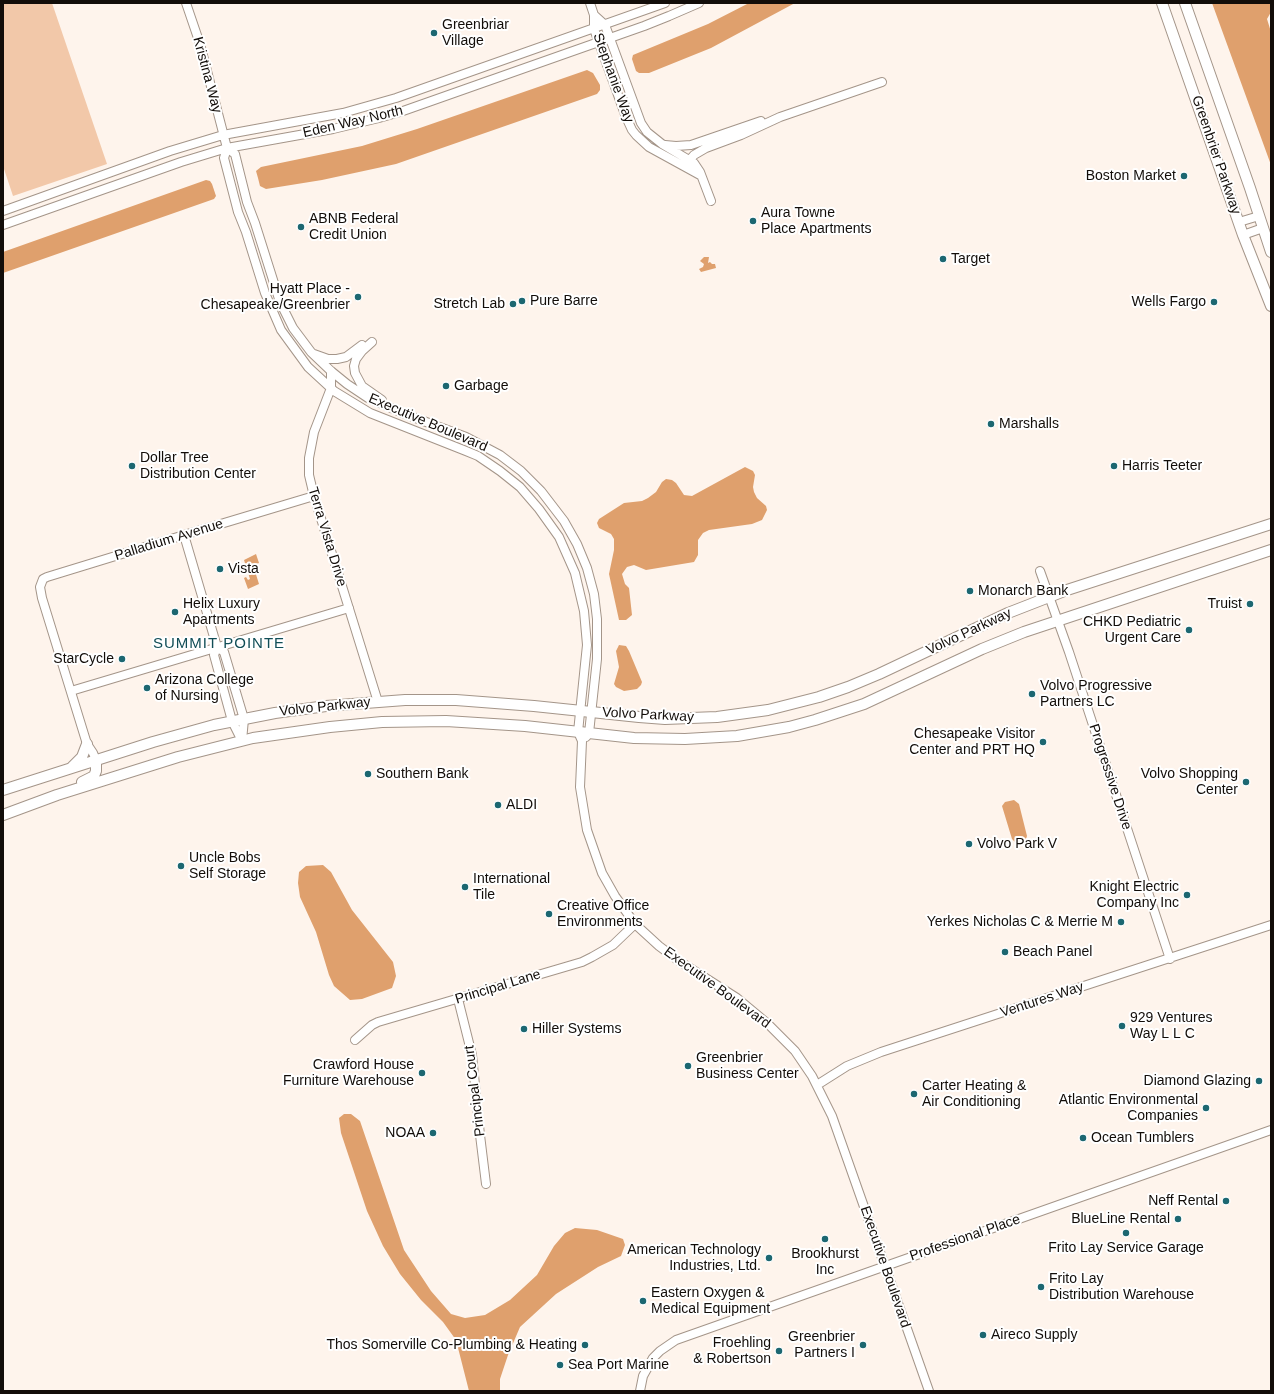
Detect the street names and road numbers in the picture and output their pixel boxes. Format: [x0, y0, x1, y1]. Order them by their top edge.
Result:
street label: Stephanie Way [589, 31, 637, 125]
street label: Kristina Way [189, 35, 225, 115]
street label: Greenbrier Parkway [1188, 93, 1244, 217]
street label: Eden Way North [301, 102, 405, 142]
street label: Executive Boulevard [366, 390, 490, 456]
street label: Terra Vista Drive [304, 485, 350, 589]
street label: Palladium Avenue [113, 516, 225, 564]
street label: Volvo Parkway [924, 605, 1014, 659]
street label: Volvo Parkway [278, 694, 372, 720]
street label: Volvo Parkway [602, 704, 694, 726]
street label: Progressive Drive [1085, 722, 1135, 832]
street label: Executive Boulevard [660, 944, 774, 1032]
street label: Principal Lane [453, 966, 543, 1008]
street label: Ventures Way [998, 979, 1086, 1021]
street label: Principal Court [461, 1044, 489, 1138]
street label: Executive Boulevard [856, 1204, 914, 1330]
street label: Professional Place [907, 1211, 1023, 1265]

